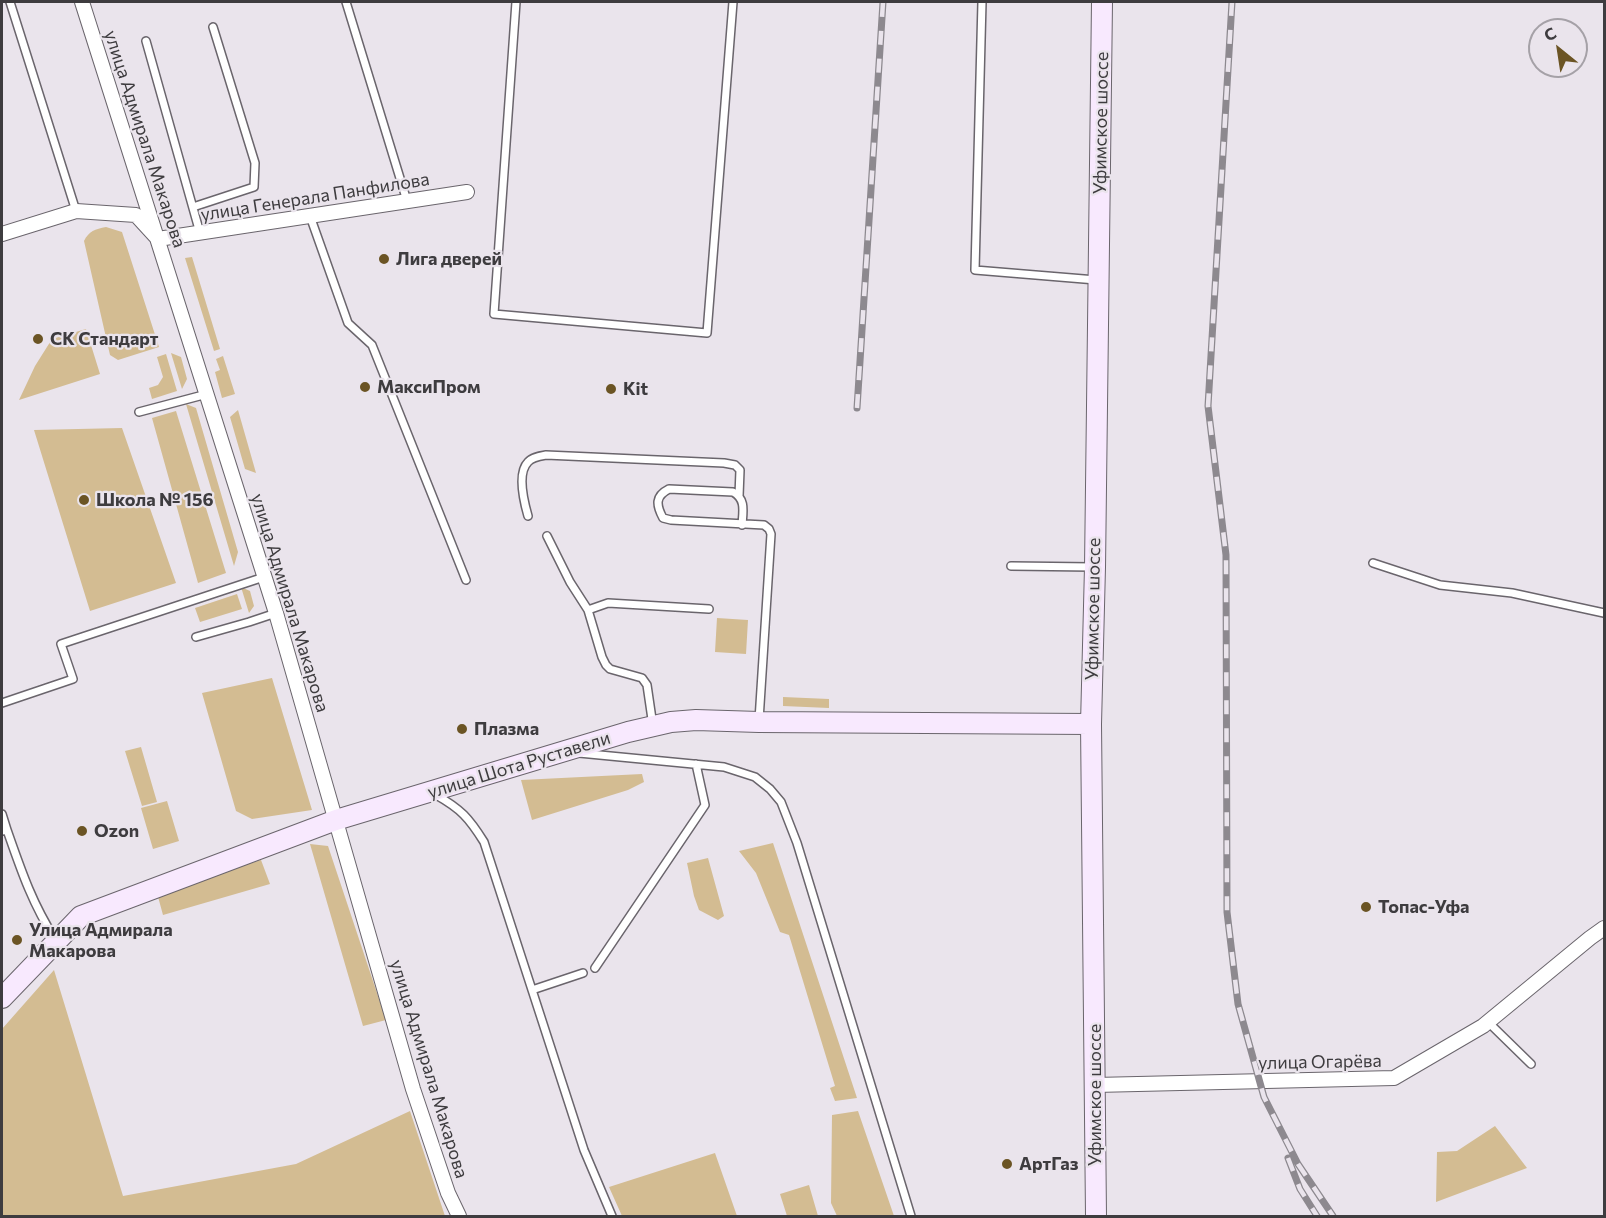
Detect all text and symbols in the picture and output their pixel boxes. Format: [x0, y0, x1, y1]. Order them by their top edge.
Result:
north arrow [1528, 18, 1588, 78]
text: С [1540, 23, 1559, 45]
street label: улица Адмирала Макарова [100, 28, 190, 250]
street label: Уфимское шоссе [1089, 52, 1113, 194]
street label: улица Генерала Панфилова [199, 168, 431, 226]
place label: Лига дверей [396, 248, 502, 270]
marker: Лига дверей [377, 252, 391, 266]
place label: СК Стандарт [50, 328, 158, 350]
marker: СК Стандарт [31, 332, 45, 346]
place label: МаксиПром [377, 376, 481, 398]
place label: Kit [623, 378, 648, 400]
marker: МаксиПром [358, 380, 372, 394]
marker: Kit [604, 382, 618, 396]
place label: Школа № 156 [96, 489, 214, 511]
street label: улица Адмирала Макарова [246, 491, 334, 715]
marker: Школа № 156 [77, 493, 91, 507]
street label: Уфимское шоссе [1081, 538, 1105, 680]
place label: Плазма [474, 718, 539, 740]
marker: Плазма [455, 722, 469, 736]
street label: улица Шота Руставели [425, 727, 613, 803]
place label: Ozon [94, 820, 139, 842]
marker: Ozon [75, 824, 89, 838]
place label: Топас-Уфа [1378, 896, 1470, 918]
marker: Топас-Уфа [1359, 900, 1373, 914]
place label: Улица Адмирала Макарова [29, 919, 173, 962]
marker: Улица Адмирала Макарова [10, 933, 24, 947]
street label: улица Адмирала Макарова [385, 957, 473, 1181]
street label: Уфимское шоссе [1084, 1024, 1106, 1166]
street label: улица Огарёва [1258, 1050, 1382, 1074]
place label: АртГаз [1019, 1153, 1078, 1175]
marker: АртГаз [1000, 1157, 1014, 1171]

